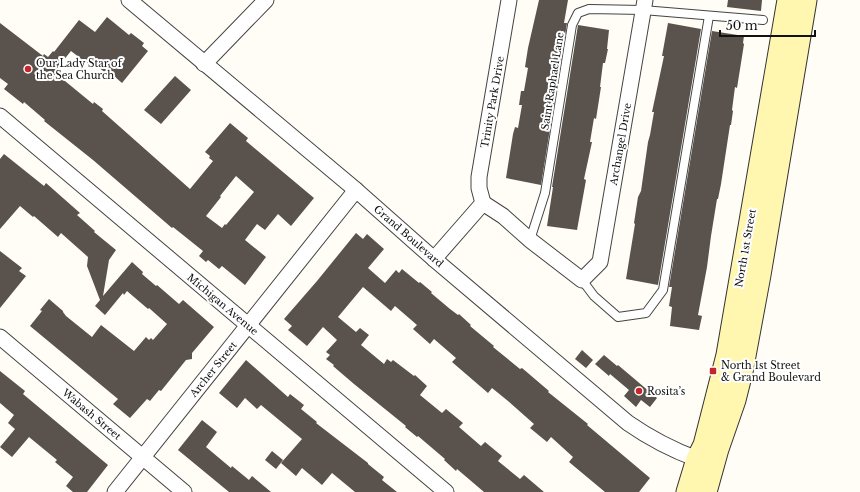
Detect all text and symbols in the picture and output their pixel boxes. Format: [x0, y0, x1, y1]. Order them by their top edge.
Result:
scale bar [720, 12, 815, 38]
text: 50 m [726, 18, 758, 33]
street label: Saint Raphael Lane [538, 31, 567, 131]
street label: Trinity Park Drive [478, 55, 507, 149]
place label: Our Lady Star of the Sea Church [36, 57, 124, 82]
marker: Our Lady Star of the Sea Church [23, 64, 33, 74]
street label: Archangel Drive [607, 102, 634, 187]
street label: Grand Boulevard [371, 203, 446, 270]
street label: North 1st Street [732, 208, 759, 288]
street label: Michigan Avenue [184, 271, 261, 338]
street label: Archer Street [186, 339, 240, 401]
place label: North 1st Street & Grand Boulevard [721, 359, 821, 384]
marker: North 1st Street & Grand Boulevard [708, 366, 718, 376]
street label: Wabash Street [59, 385, 124, 443]
place label: Rosita’s [647, 385, 686, 398]
marker: Rosita’s [634, 386, 644, 396]

